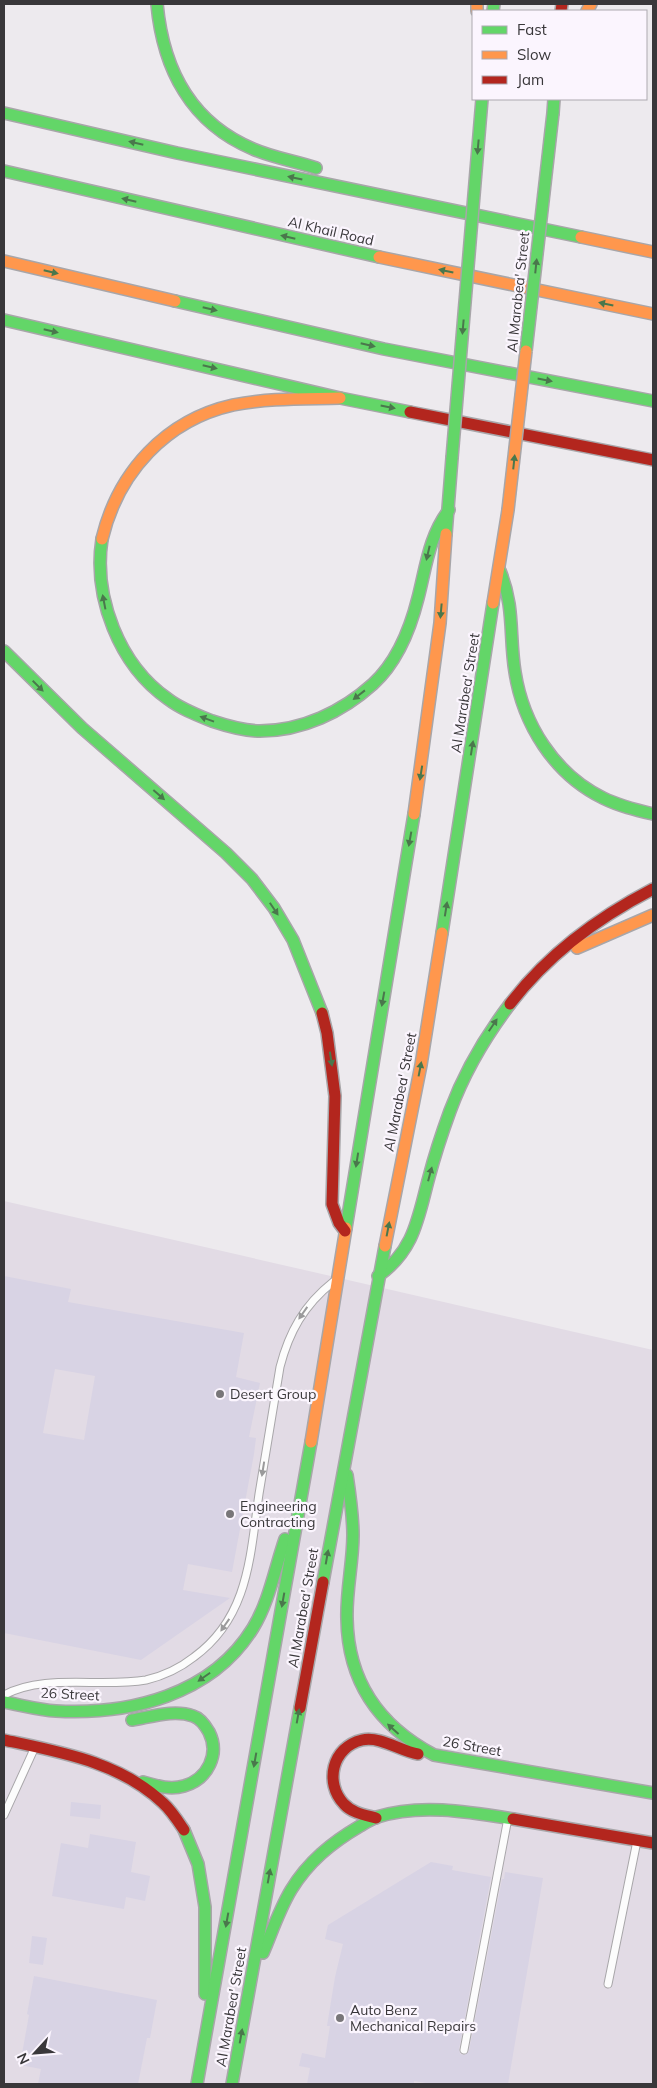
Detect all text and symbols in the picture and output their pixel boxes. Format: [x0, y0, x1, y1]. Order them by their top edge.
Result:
legend [472, 10, 647, 100]
text: Fast [517, 20, 547, 39]
text: Slow [517, 45, 551, 64]
text: Jam [517, 70, 544, 89]
one-way arrow [128, 139, 144, 147]
one-way arrow [474, 140, 482, 156]
one-way arrow [287, 174, 302, 182]
one-way arrow [122, 196, 137, 204]
street label: Al Khail Road [286, 212, 376, 250]
street label: Al Marabea' Street [503, 231, 533, 353]
one-way arrow [280, 233, 295, 241]
one-way arrow [532, 257, 540, 273]
one-way arrow [439, 267, 454, 275]
one-way arrow [44, 268, 59, 276]
one-way arrow [597, 300, 613, 308]
one-way arrow [202, 305, 217, 313]
one-way arrow [459, 319, 467, 335]
one-way arrow [44, 327, 59, 335]
one-way arrow [360, 342, 376, 350]
one-way arrow [202, 363, 217, 371]
one-way arrow [537, 376, 553, 384]
one-way arrow [380, 404, 396, 412]
one-way arrow [510, 454, 518, 470]
one-way arrow [424, 546, 432, 561]
one-way arrow [100, 593, 108, 609]
one-way arrow [437, 604, 445, 620]
street label: Al Marabea' Street [447, 632, 483, 754]
one-way arrow [32, 680, 44, 692]
one-way arrow [352, 690, 366, 700]
one-way arrow [199, 715, 214, 723]
one-way arrow [468, 740, 476, 756]
one-way arrow [417, 765, 425, 781]
one-way arrow [152, 789, 165, 800]
one-way arrow [406, 831, 414, 847]
one-way arrow [442, 901, 450, 917]
one-way arrow [269, 902, 279, 916]
one-way arrow [378, 992, 386, 1008]
one-way arrow [488, 1018, 498, 1032]
street label: Al Marabea' Street [380, 1031, 420, 1153]
one-way arrow [328, 1051, 336, 1067]
one-way arrow [417, 1061, 425, 1077]
one-way arrow [352, 1152, 360, 1168]
one-way arrow [426, 1166, 434, 1182]
one-way arrow [384, 1221, 392, 1236]
one-way arrow [298, 1306, 308, 1320]
place label: Desert Group [230, 1385, 316, 1403]
marker: Desert Group [214, 1388, 226, 1400]
one-way arrow [259, 1461, 267, 1477]
place label: Engineering Contracting [240, 1497, 317, 1531]
marker: Engineering Contracting [224, 1508, 236, 1520]
street label: Al Marabea' Street [284, 1547, 322, 1669]
one-way arrow [324, 1548, 332, 1564]
one-way arrow [279, 1592, 287, 1608]
one-way arrow [220, 1618, 230, 1632]
one-way arrow [197, 1673, 211, 1682]
street label: 26 Street [40, 1683, 100, 1705]
one-way arrow [295, 1708, 303, 1724]
one-way arrow [388, 1723, 400, 1735]
street label: 26 Street [441, 1732, 503, 1760]
one-way arrow [251, 1752, 259, 1768]
one-way arrow [266, 1868, 274, 1884]
one-way arrow [223, 1912, 231, 1928]
street label: Al Marabea' Street [212, 1946, 250, 2068]
place label: Auto Benz Mechanical Repairs [350, 2001, 476, 2035]
marker: Auto Benz Mechanical Repairs [334, 2012, 346, 2024]
north arrow [10, 2028, 60, 2078]
one-way arrow [237, 2028, 245, 2044]
text: N [13, 2050, 34, 2067]

